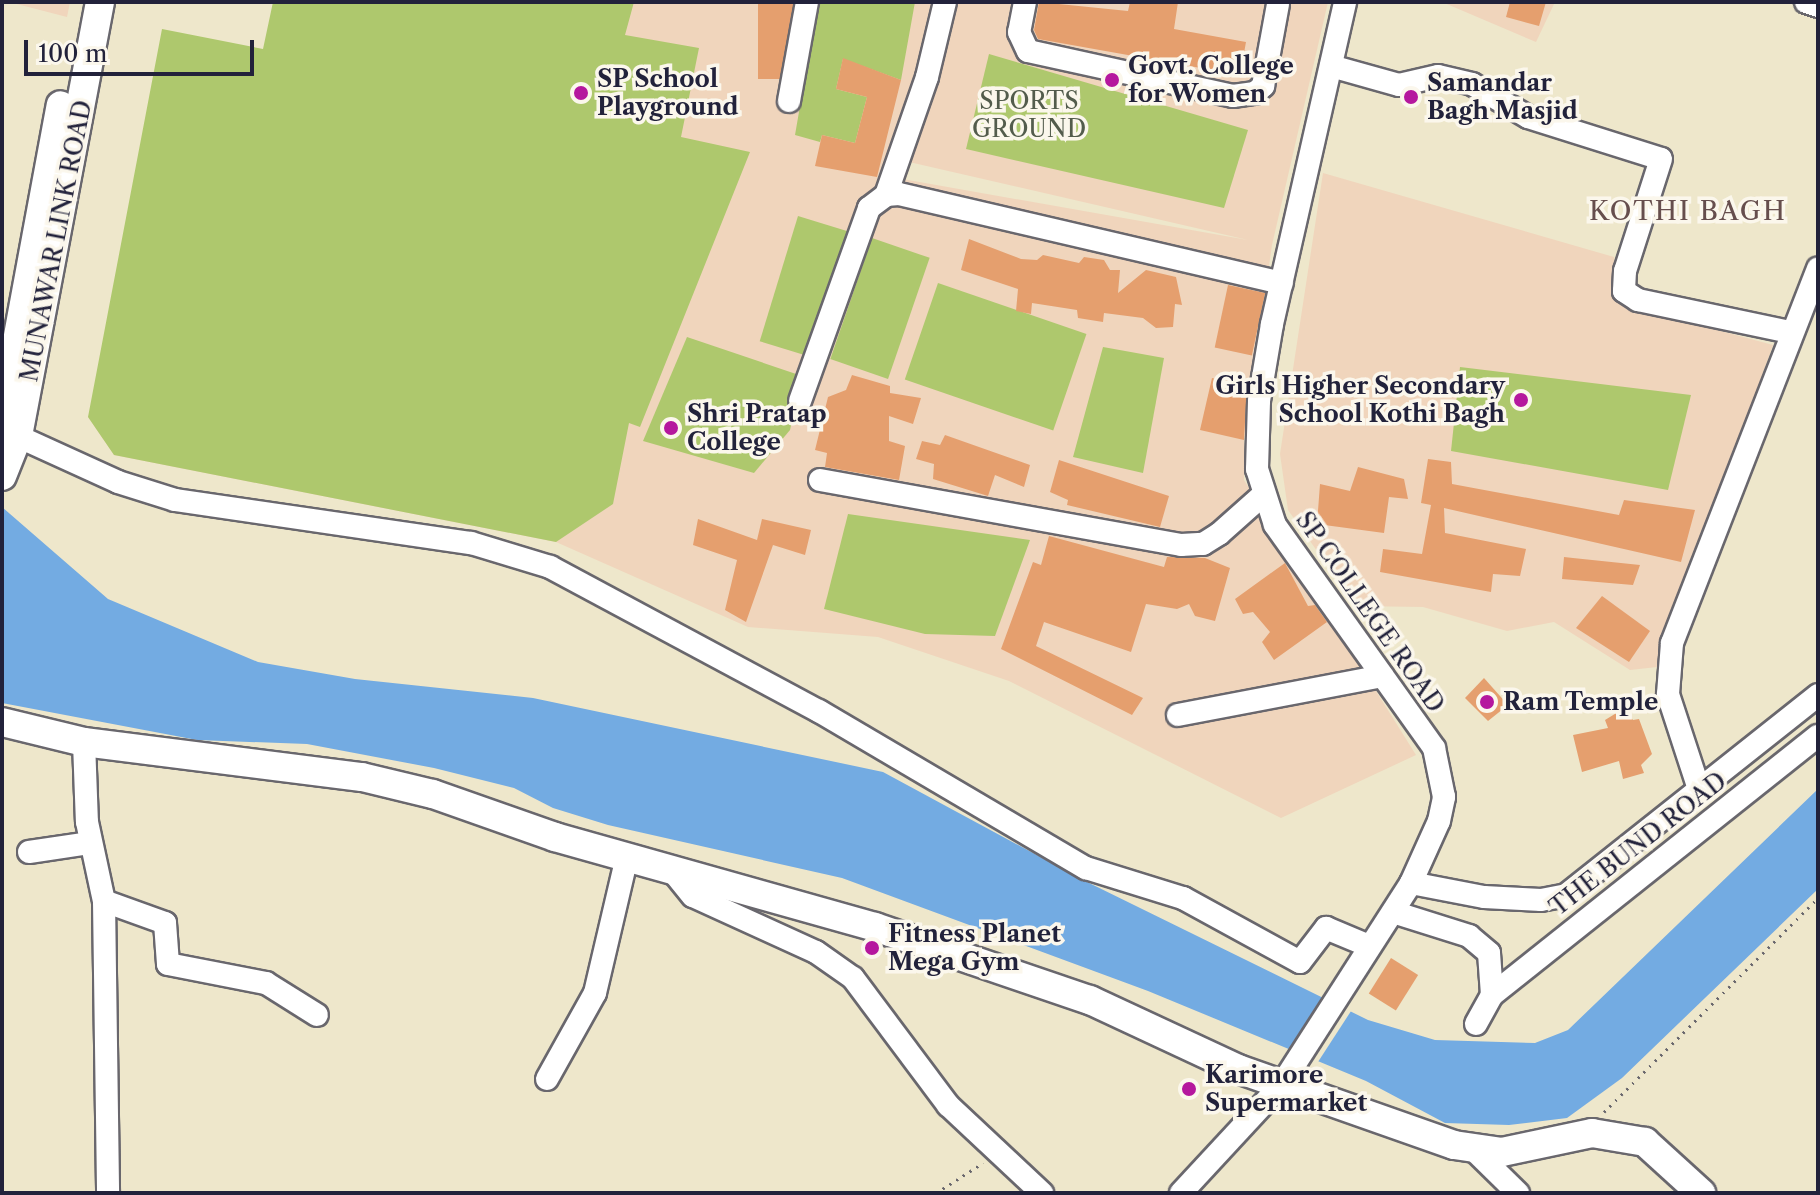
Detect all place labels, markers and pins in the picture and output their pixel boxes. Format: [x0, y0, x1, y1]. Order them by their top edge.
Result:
place label: Govt. College for Women [1128, 52, 1294, 108]
place label: SP School Playground [597, 65, 739, 121]
place label: Samandar Bagh Masjid [1427, 69, 1578, 125]
marker: Govt. College for Women [1103, 71, 1121, 89]
marker: SP School Playground [572, 84, 590, 102]
marker: Samandar Bagh Masjid [1402, 88, 1420, 106]
place label: Girls Higher Secondary School Kothi Bagh [1215, 372, 1505, 428]
marker: Girls Higher Secondary School Kothi Bagh [1512, 391, 1530, 409]
place label: Shri Pratap College [687, 400, 827, 456]
marker: Shri Pratap College [662, 419, 680, 437]
place label: Ram Temple [1503, 688, 1659, 716]
marker: Ram Temple [1478, 693, 1496, 711]
place label: Fitness Planet Mega Gym [888, 920, 1061, 976]
marker: Fitness Planet Mega Gym [863, 939, 881, 957]
place label: Karimore Supermarket [1205, 1061, 1367, 1117]
marker: Karimore Supermarket [1180, 1080, 1198, 1098]

